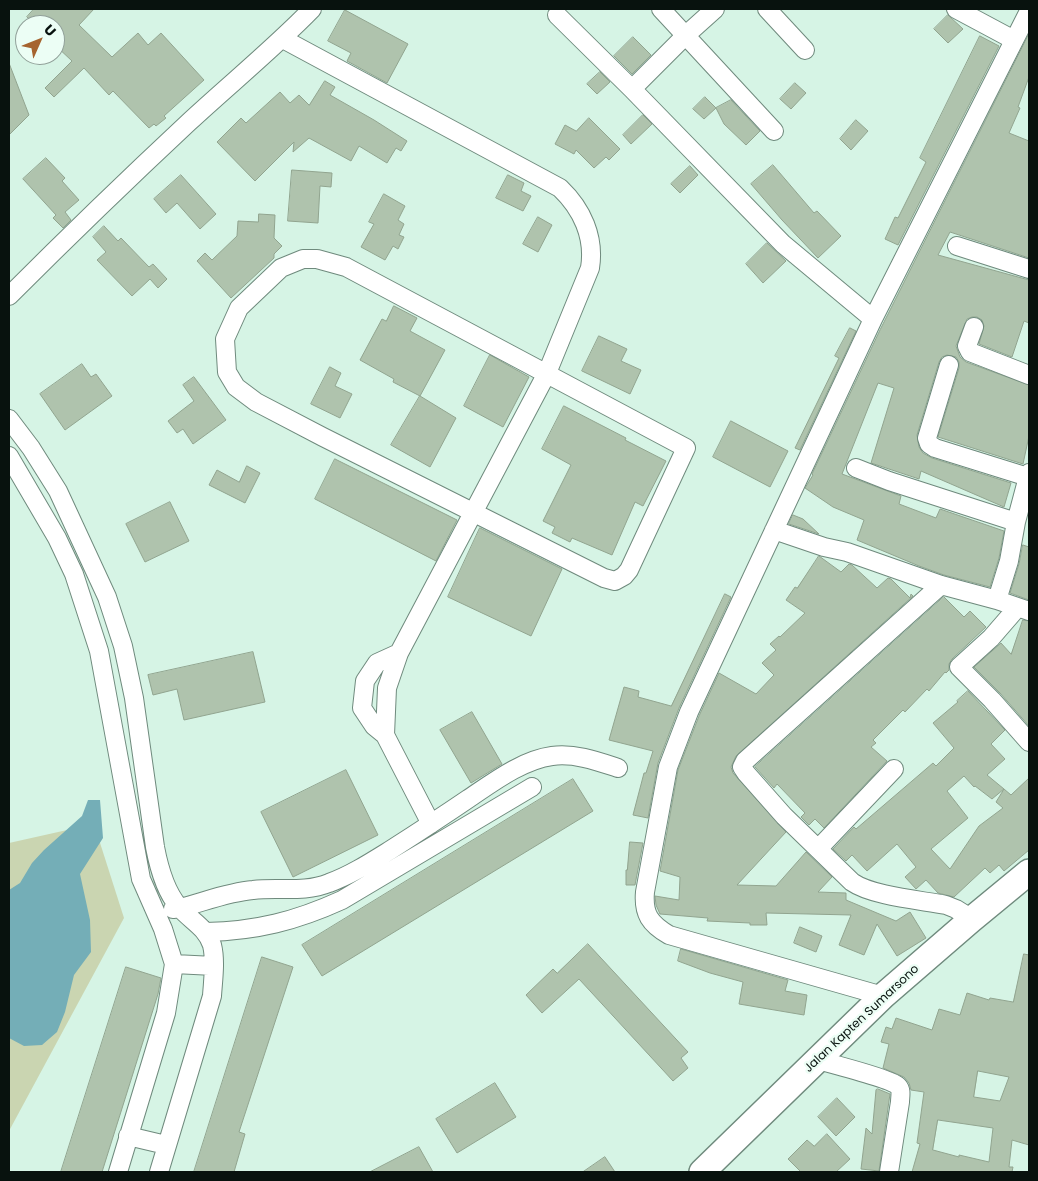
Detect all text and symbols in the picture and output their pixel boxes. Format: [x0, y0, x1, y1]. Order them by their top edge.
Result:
north arrow [15, 15, 65, 65]
text: U [39, 20, 61, 41]
street label: Jalan Kapten Sumarsono [802, 962, 922, 1076]

